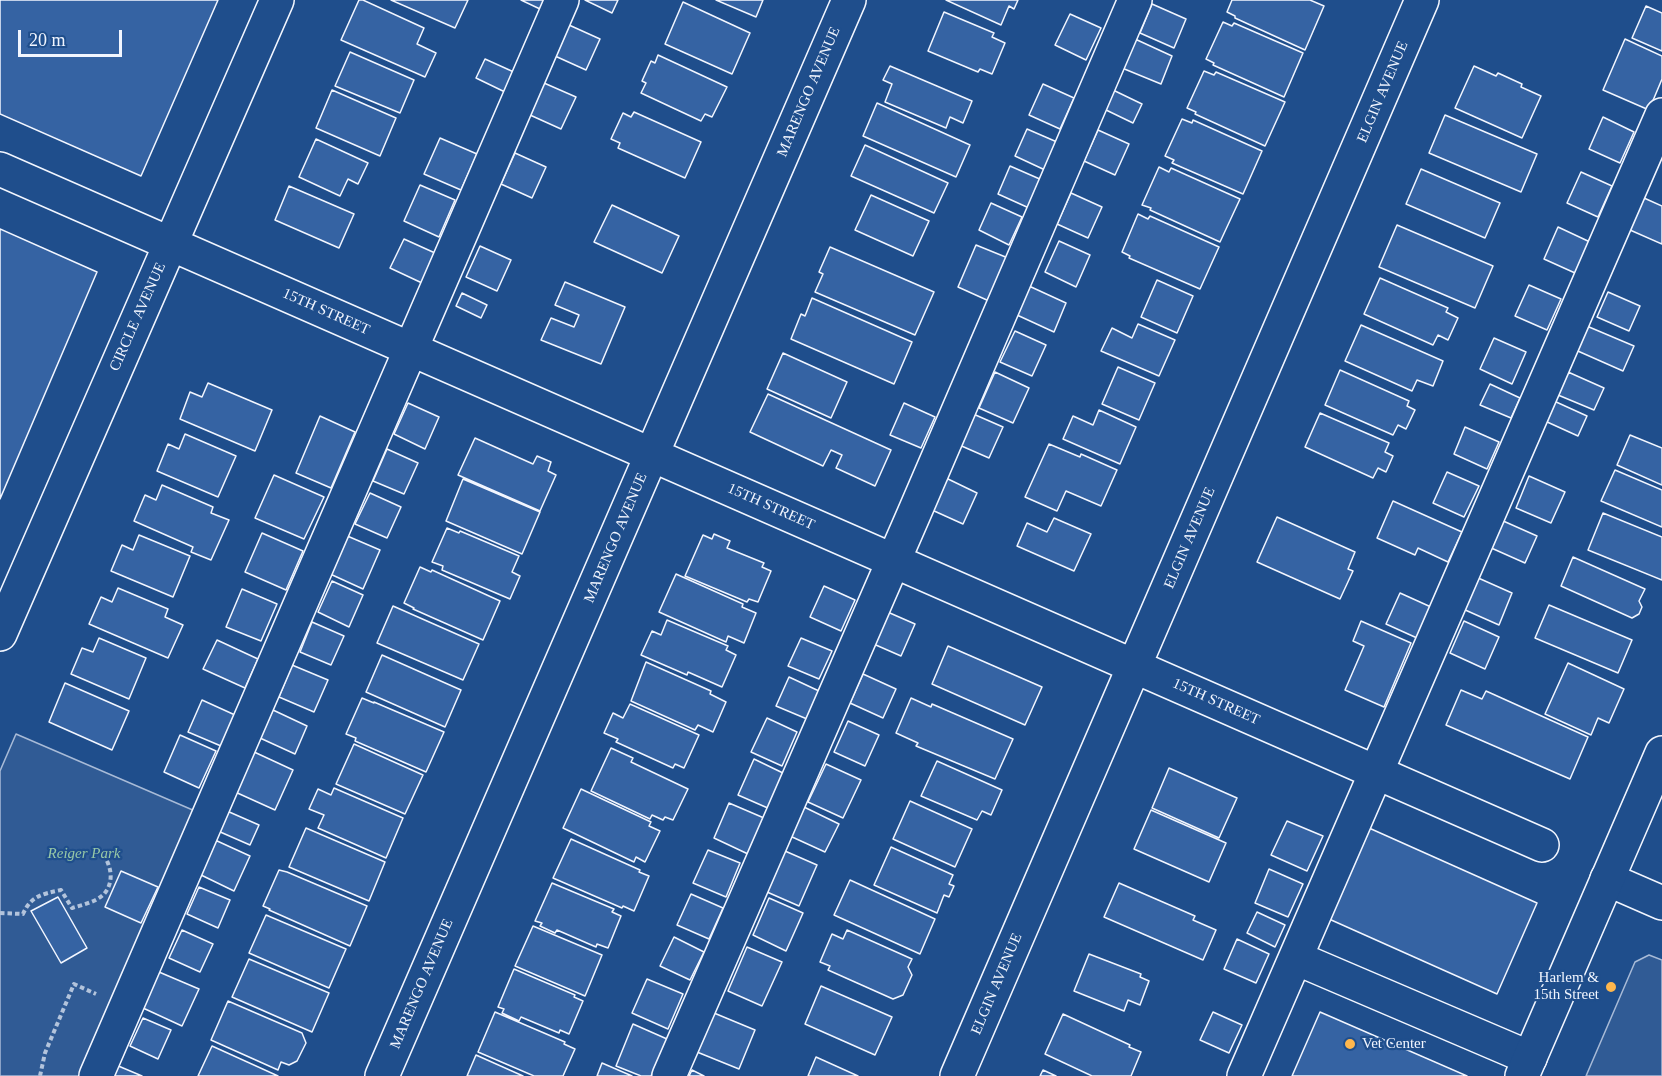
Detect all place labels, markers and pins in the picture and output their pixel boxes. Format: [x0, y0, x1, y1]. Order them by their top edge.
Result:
place label: Harlem & 15th Street [1534, 969, 1599, 1004]
marker: Harlem & 15th Street [1604, 980, 1618, 994]
place label: Vet Center [1362, 1035, 1426, 1053]
marker: Vet Center [1343, 1037, 1357, 1051]

